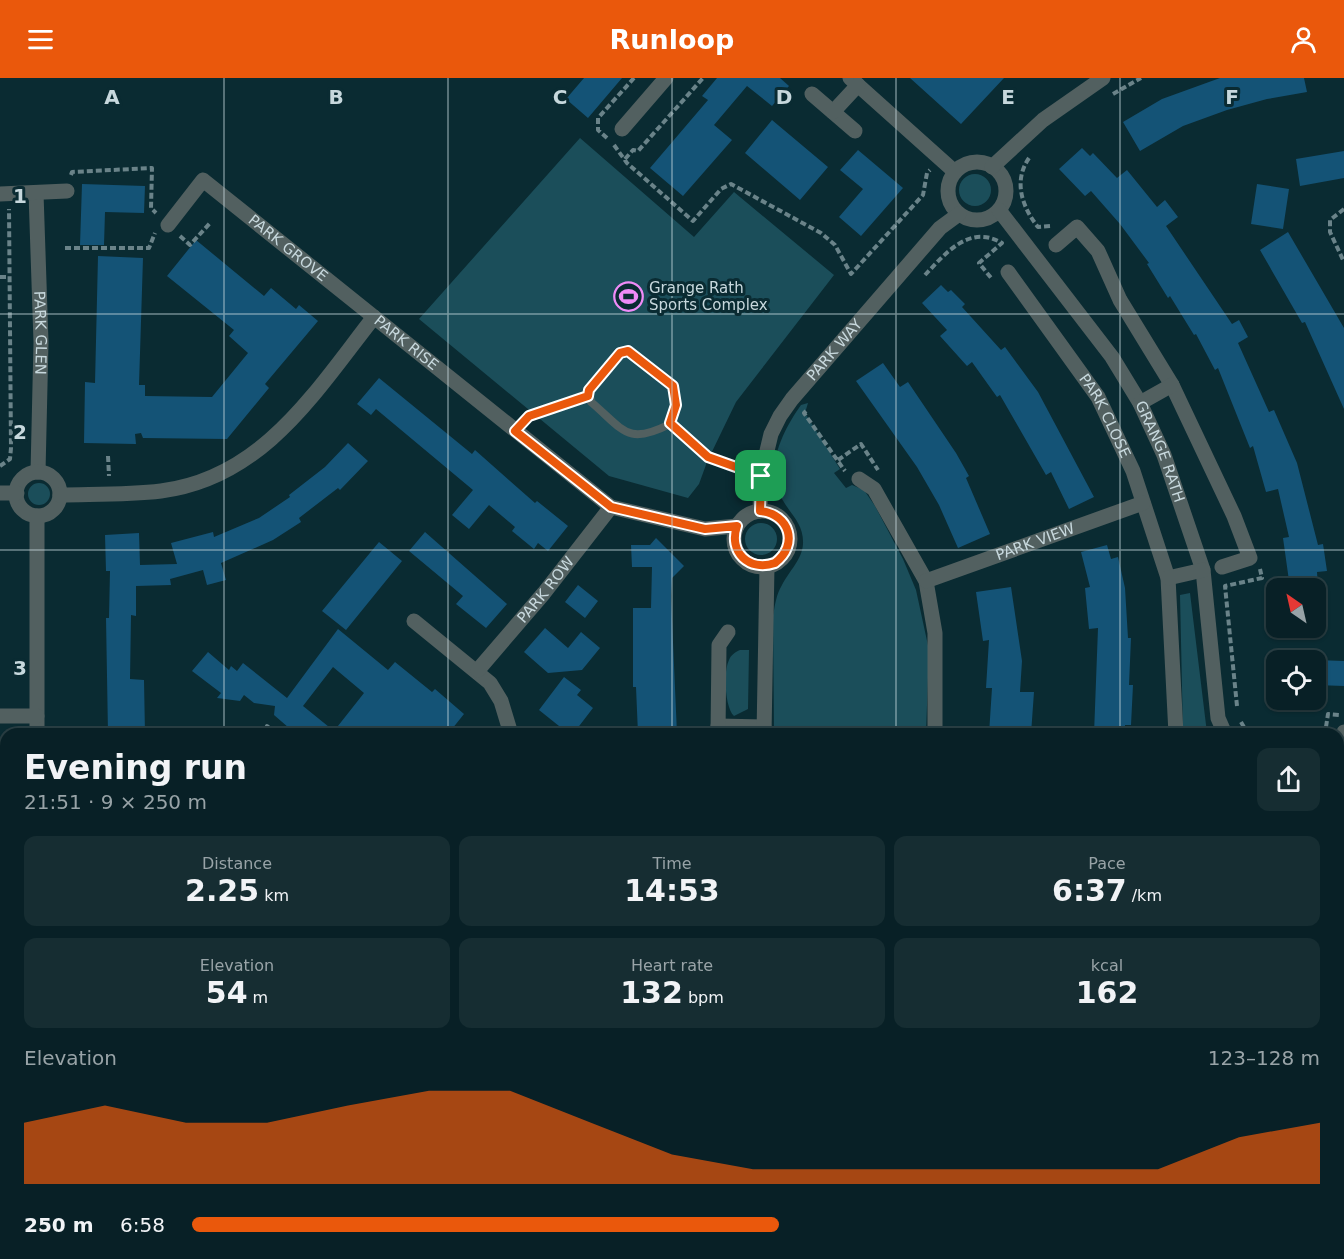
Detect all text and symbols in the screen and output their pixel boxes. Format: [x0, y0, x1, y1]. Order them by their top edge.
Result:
icon: menu [24, 23, 57, 56]
icon: person [1287, 23, 1320, 56]
text: Runloop [610, 24, 734, 55]
text: A [104, 85, 120, 109]
text: B [328, 85, 344, 109]
text: C [553, 85, 567, 109]
text: D [776, 85, 792, 109]
text: E [1001, 85, 1015, 109]
text: F [1225, 85, 1239, 109]
text: 1 [13, 184, 27, 208]
street label: PARK GROVE [245, 211, 331, 285]
place label: Grange Rath Sports Complex [649, 279, 768, 314]
sports icon: Grange Rath Sports Complex [612, 281, 644, 313]
street label: PARK GLEN [30, 291, 50, 375]
street label: PARK RISE [371, 312, 442, 374]
street label: PARK WAY [803, 315, 867, 384]
street label: PARK CLOSE [1075, 370, 1134, 461]
street label: GRANGE RATH [1131, 398, 1188, 505]
text: 2 [13, 420, 27, 444]
pin [735, 450, 786, 501]
icon: arrive [744, 459, 777, 492]
street label: PARK VIEW [993, 519, 1077, 564]
street label: PARK ROW [513, 553, 578, 627]
north arrow [1266, 578, 1326, 638]
map controls [1266, 578, 1326, 710]
button: locate [1266, 650, 1326, 710]
text: 3 [13, 656, 27, 680]
text: Evening run [24, 748, 247, 787]
button: share [1257, 748, 1320, 811]
text: 21:51 · 9 × 250 m [24, 790, 207, 814]
text: Distance [202, 854, 272, 873]
text: Time [652, 854, 692, 873]
text: Pace [1088, 854, 1126, 873]
text: 2.25 [185, 873, 259, 908]
text: 14:53 [624, 873, 720, 908]
text: 6:37 [1052, 873, 1127, 908]
text: km [259, 886, 289, 905]
text: /km [1127, 886, 1162, 905]
text: Elevation [200, 956, 274, 975]
text: Heart rate [631, 956, 713, 975]
text: kcal [1091, 956, 1123, 975]
text: 54 [206, 975, 248, 1010]
text: 132 [620, 975, 683, 1010]
text: 162 [1076, 975, 1138, 1010]
text: m [248, 988, 268, 1007]
text: bpm [683, 988, 724, 1007]
text: Elevation [24, 1046, 117, 1070]
text: 123–128 m [1208, 1046, 1320, 1070]
text: 250 m [24, 1213, 94, 1237]
text: 6:58 [120, 1213, 165, 1237]

